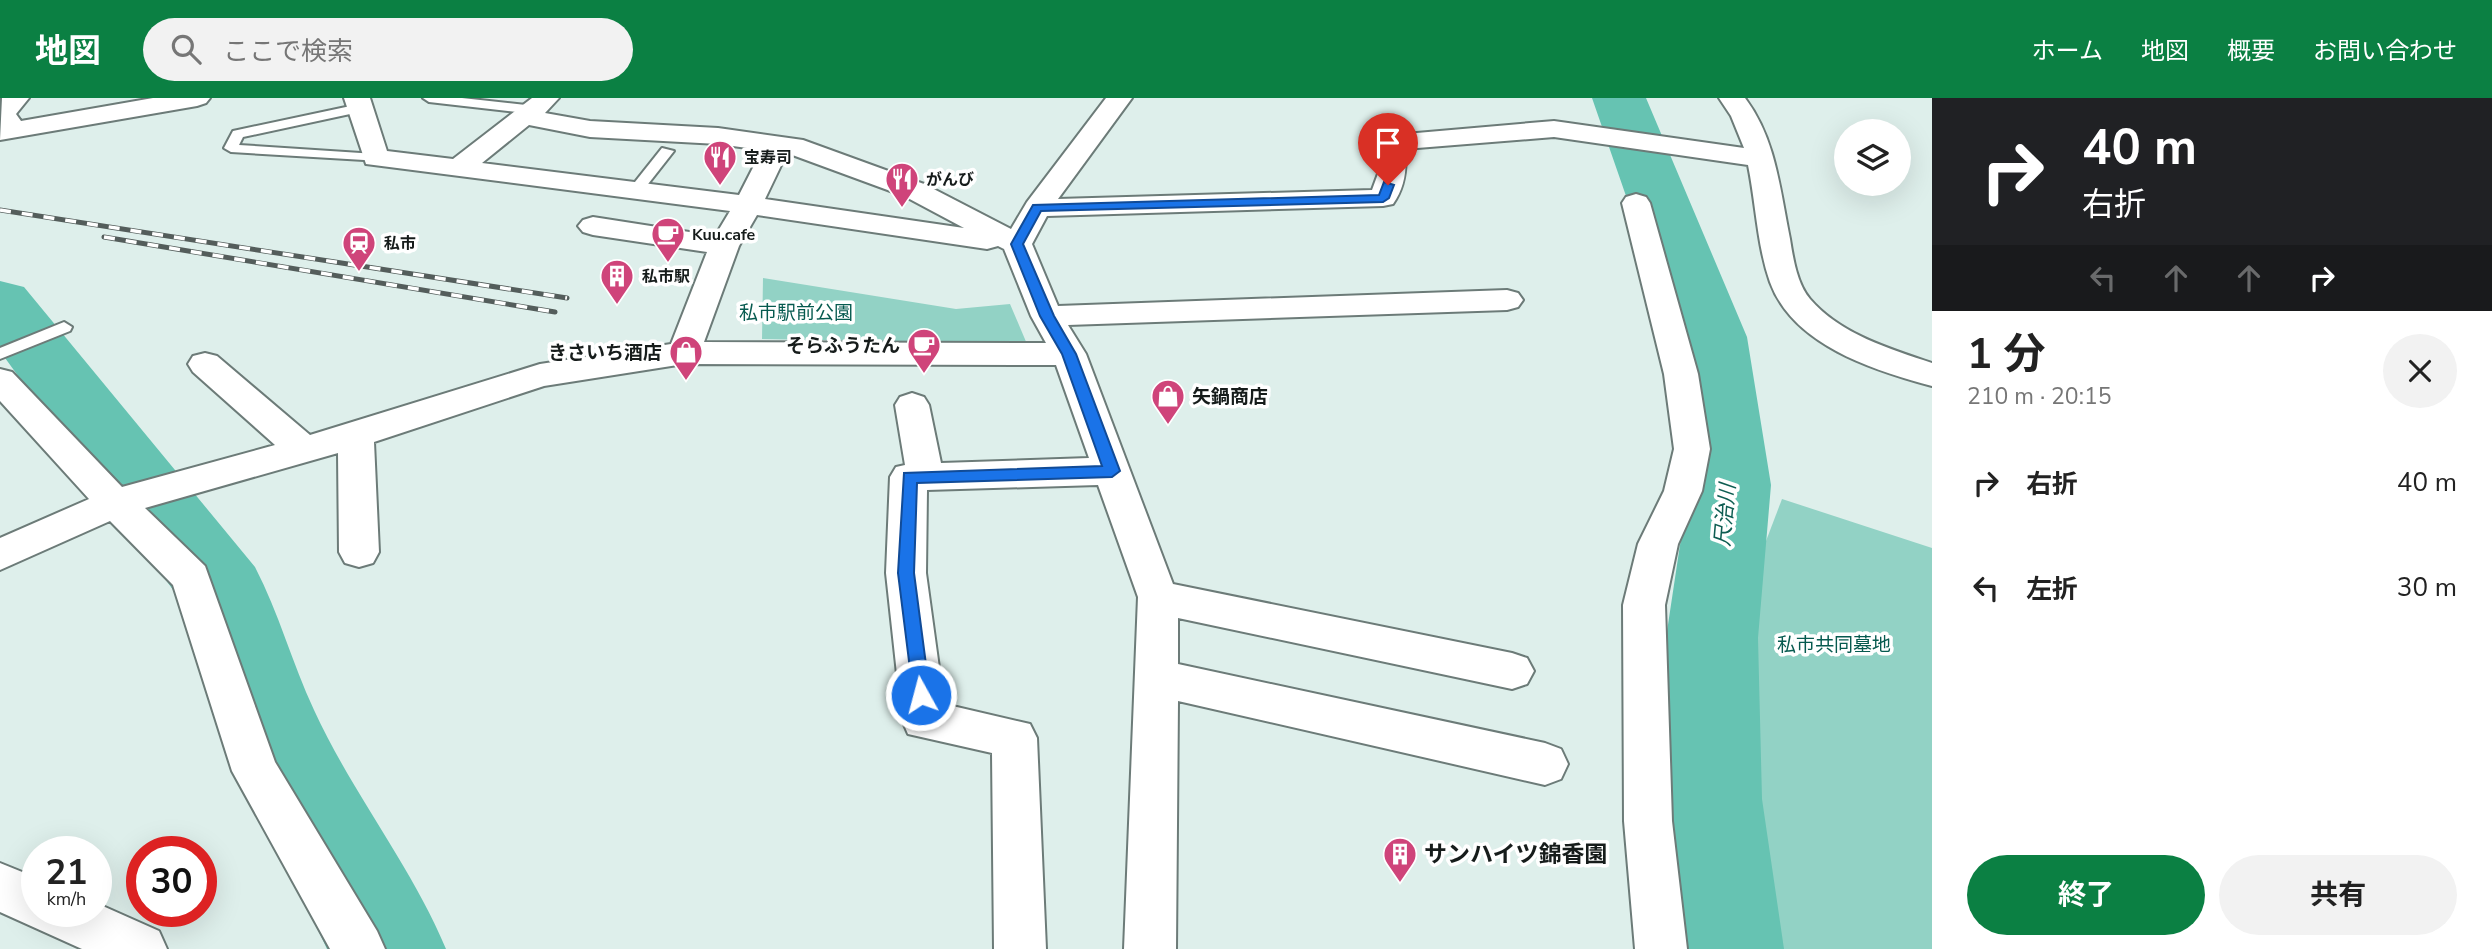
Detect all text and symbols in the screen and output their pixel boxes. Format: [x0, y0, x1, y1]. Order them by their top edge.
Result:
search box [143, 18, 633, 81]
text: 地図 [35, 29, 101, 74]
icon: search [167, 30, 205, 68]
text: ここで検索 [223, 34, 353, 69]
text: ホーム [2032, 35, 2103, 67]
text: 地図 [2141, 35, 2189, 67]
text: 概要 [2227, 35, 2275, 67]
text: お問い合わせ [2313, 35, 2457, 67]
pin [1358, 113, 1418, 185]
text: 40 m [2082, 114, 2197, 181]
map controls [1834, 119, 1911, 196]
button: layers [1834, 119, 1911, 196]
icon: arrive [1369, 124, 1407, 162]
icon: right [1967, 126, 2058, 217]
restaurant icon: 宝寿司 [701, 138, 739, 187]
place label: 宝寿司 [744, 147, 792, 169]
restaurant icon: がんび [883, 160, 921, 209]
place label: がんび [926, 169, 974, 191]
text: 右折 [2082, 183, 2146, 226]
cafe icon: Kuu.cafe [649, 215, 687, 264]
station icon: 私市 [340, 224, 378, 273]
place label: Kuu.cafe [692, 224, 756, 246]
place label: 私市 [384, 233, 416, 255]
building icon: 私市駅 [598, 257, 636, 306]
icon: left [2084, 259, 2122, 297]
icon: ahead [2157, 259, 2195, 297]
icon: ahead [2230, 259, 2268, 297]
icon: right [2303, 259, 2341, 297]
place label: 私市駅 [642, 266, 690, 288]
park label: 私市駅前公園 [739, 300, 853, 326]
cafe icon: そらふうたん [905, 326, 943, 375]
text: 1 分 [1967, 326, 2046, 383]
shop icon: きさいち酒店 [667, 333, 705, 382]
place label: そらふうたん [786, 333, 900, 359]
button: close [2383, 334, 2457, 408]
place label: きさいち酒店 [548, 340, 662, 366]
shop icon: 矢鍋商店 [1149, 377, 1187, 426]
text: 210 m · 20:15 [1967, 381, 2112, 412]
place label: 矢鍋商店 [1192, 384, 1268, 410]
icon: right [1967, 464, 2005, 502]
text: 40 m [2397, 465, 2457, 500]
text: 右折 [2026, 467, 2078, 502]
water label: 尺治川 [1708, 480, 1742, 548]
icon: left [1967, 569, 2005, 607]
text: 30 m [2397, 570, 2457, 605]
text: 左折 [2026, 572, 2078, 607]
park label: 私市共同墓地 [1777, 632, 1891, 658]
position arrow [884, 658, 958, 732]
building icon: サンハイツ錦香園 [1381, 835, 1419, 884]
speed limit sign: 30 [126, 836, 217, 927]
place label: サンハイツ錦香園 [1424, 839, 1608, 870]
text: 21 [45, 849, 88, 896]
button: 終了 [1967, 855, 2205, 935]
button: 共有 [2219, 855, 2457, 935]
text: km/h [47, 887, 86, 911]

